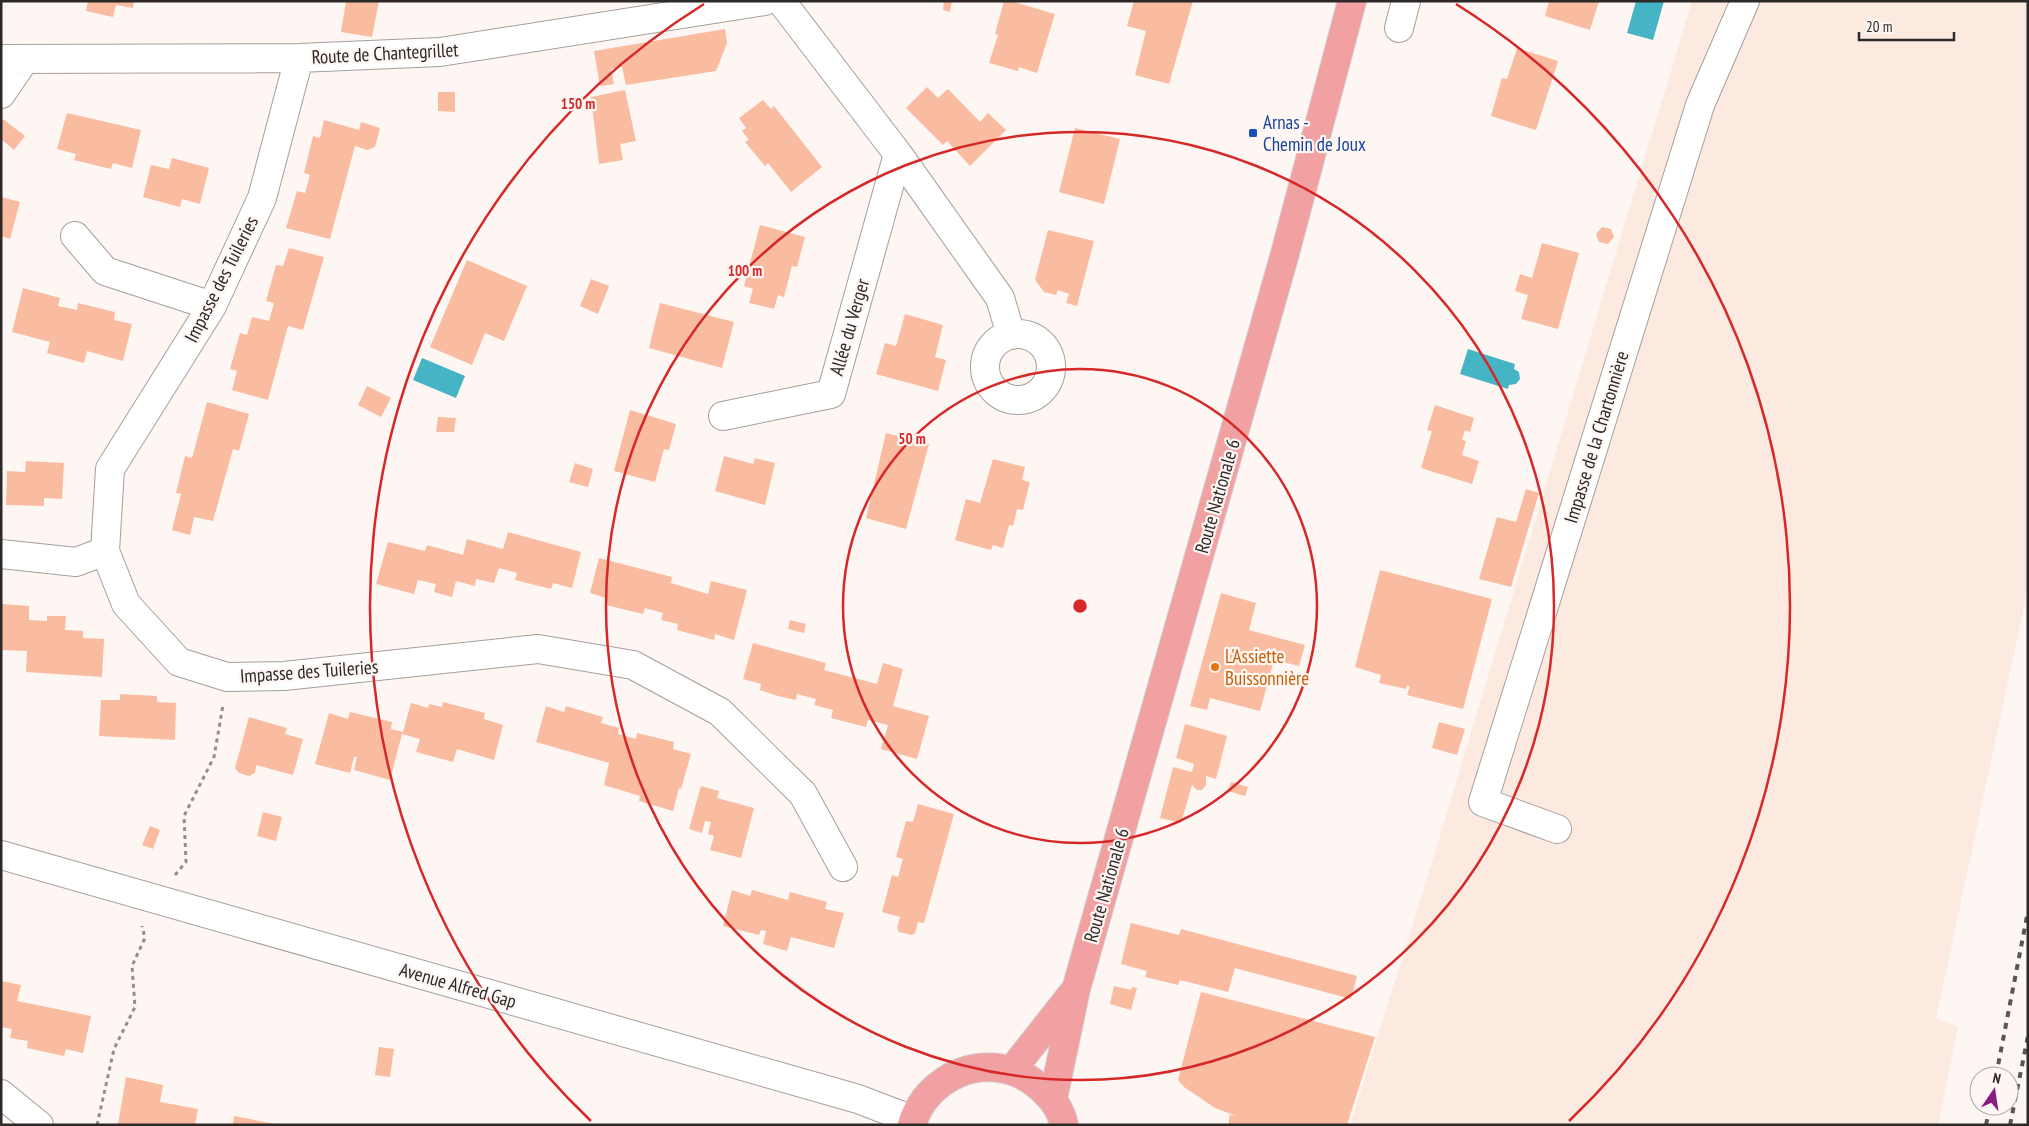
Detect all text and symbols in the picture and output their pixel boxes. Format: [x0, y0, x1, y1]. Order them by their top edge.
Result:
scale bar [1859, 10, 1954, 42]
text: 20 m [1866, 17, 1892, 36]
street label: Route de Chantegrillet [311, 37, 460, 69]
text: 150 m [561, 94, 595, 113]
place label: Arnas - Chemin de Joux [1263, 110, 1366, 156]
marker: Arnas - Chemin de Joux [1247, 127, 1259, 139]
street label: Impasse des Tuileries [179, 212, 263, 346]
text: 100 m [728, 261, 762, 280]
street label: Allée du Verger [824, 275, 874, 378]
street label: Impasse de la Chartonnière [1558, 348, 1634, 526]
text: 50 m [898, 429, 926, 448]
street label: Route Nationale 6 [1189, 436, 1245, 556]
centre of rings [1071, 597, 1089, 615]
place label: L'Assiette Buissonnière [1225, 644, 1309, 690]
street label: Impasse des Tuileries [239, 654, 379, 688]
marker: L'Assiette Buissonnière [1209, 661, 1221, 673]
street label: Route Nationale 6 [1078, 825, 1134, 945]
street label: Avenue Alfred Gap [397, 957, 519, 1013]
north arrow [1969, 1066, 2019, 1116]
text: N [1991, 1069, 2003, 1088]

